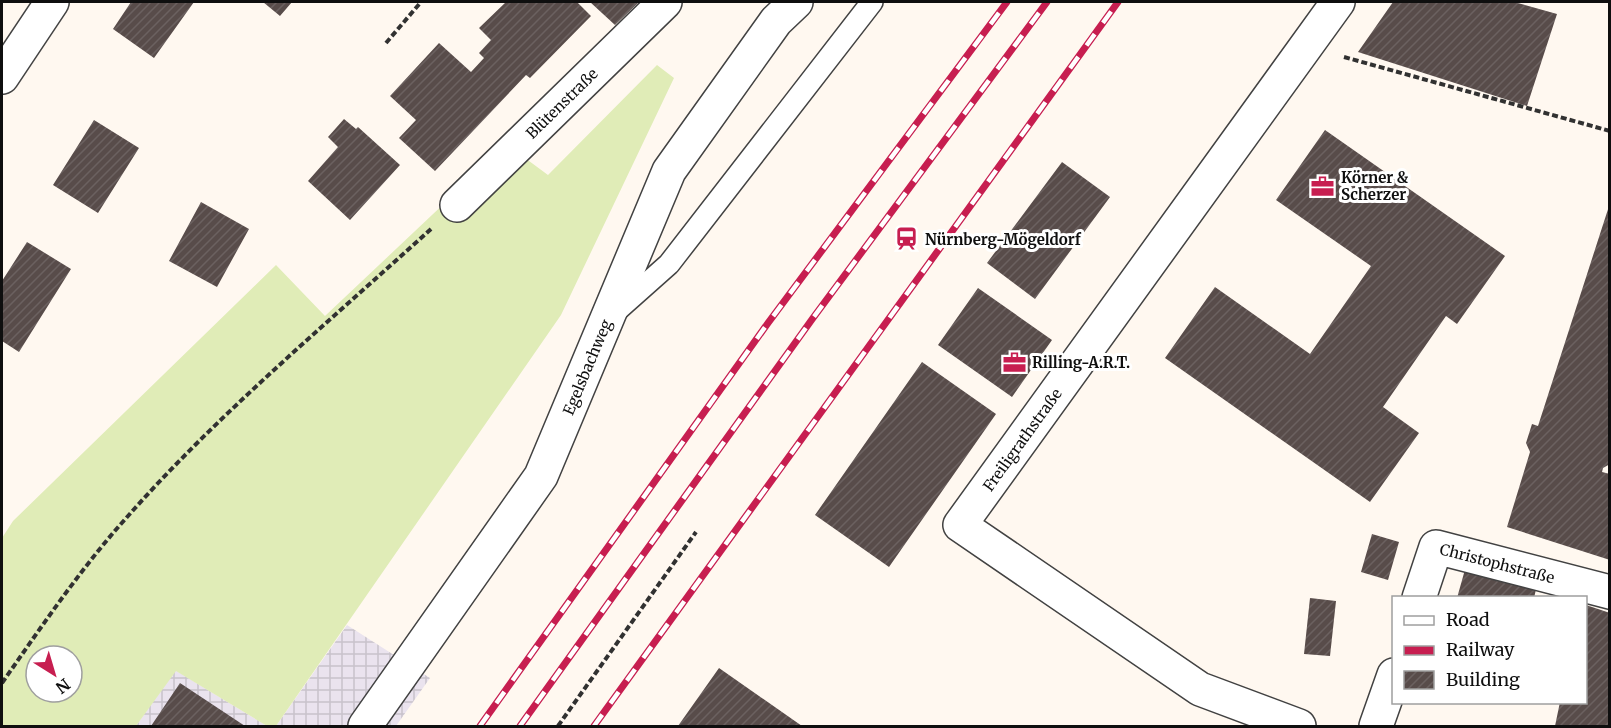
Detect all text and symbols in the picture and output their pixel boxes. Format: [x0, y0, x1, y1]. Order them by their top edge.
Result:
street label: Blütenstraße [522, 64, 601, 142]
place label: Körner & Scherzer [1341, 168, 1409, 204]
office icon: Körner & Scherzer [1310, 173, 1336, 199]
station icon: Nürnberg-Mögeldorf [894, 226, 920, 252]
place label: Nürnberg-Mögeldorf [925, 230, 1082, 249]
street label: Egelsbachweg [558, 316, 615, 418]
office icon: Rilling-A.R.T. [1001, 349, 1027, 375]
place label: Rilling-A.R.T. [1032, 353, 1130, 372]
street label: Freiligrathstraße [978, 384, 1066, 495]
street label: Christophstraße [1438, 539, 1557, 587]
legend [1392, 596, 1587, 704]
text: Road [1446, 608, 1490, 631]
text: Railway [1446, 638, 1515, 661]
north arrow [24, 644, 84, 704]
text: Building [1446, 668, 1520, 691]
text: N [52, 674, 74, 698]

